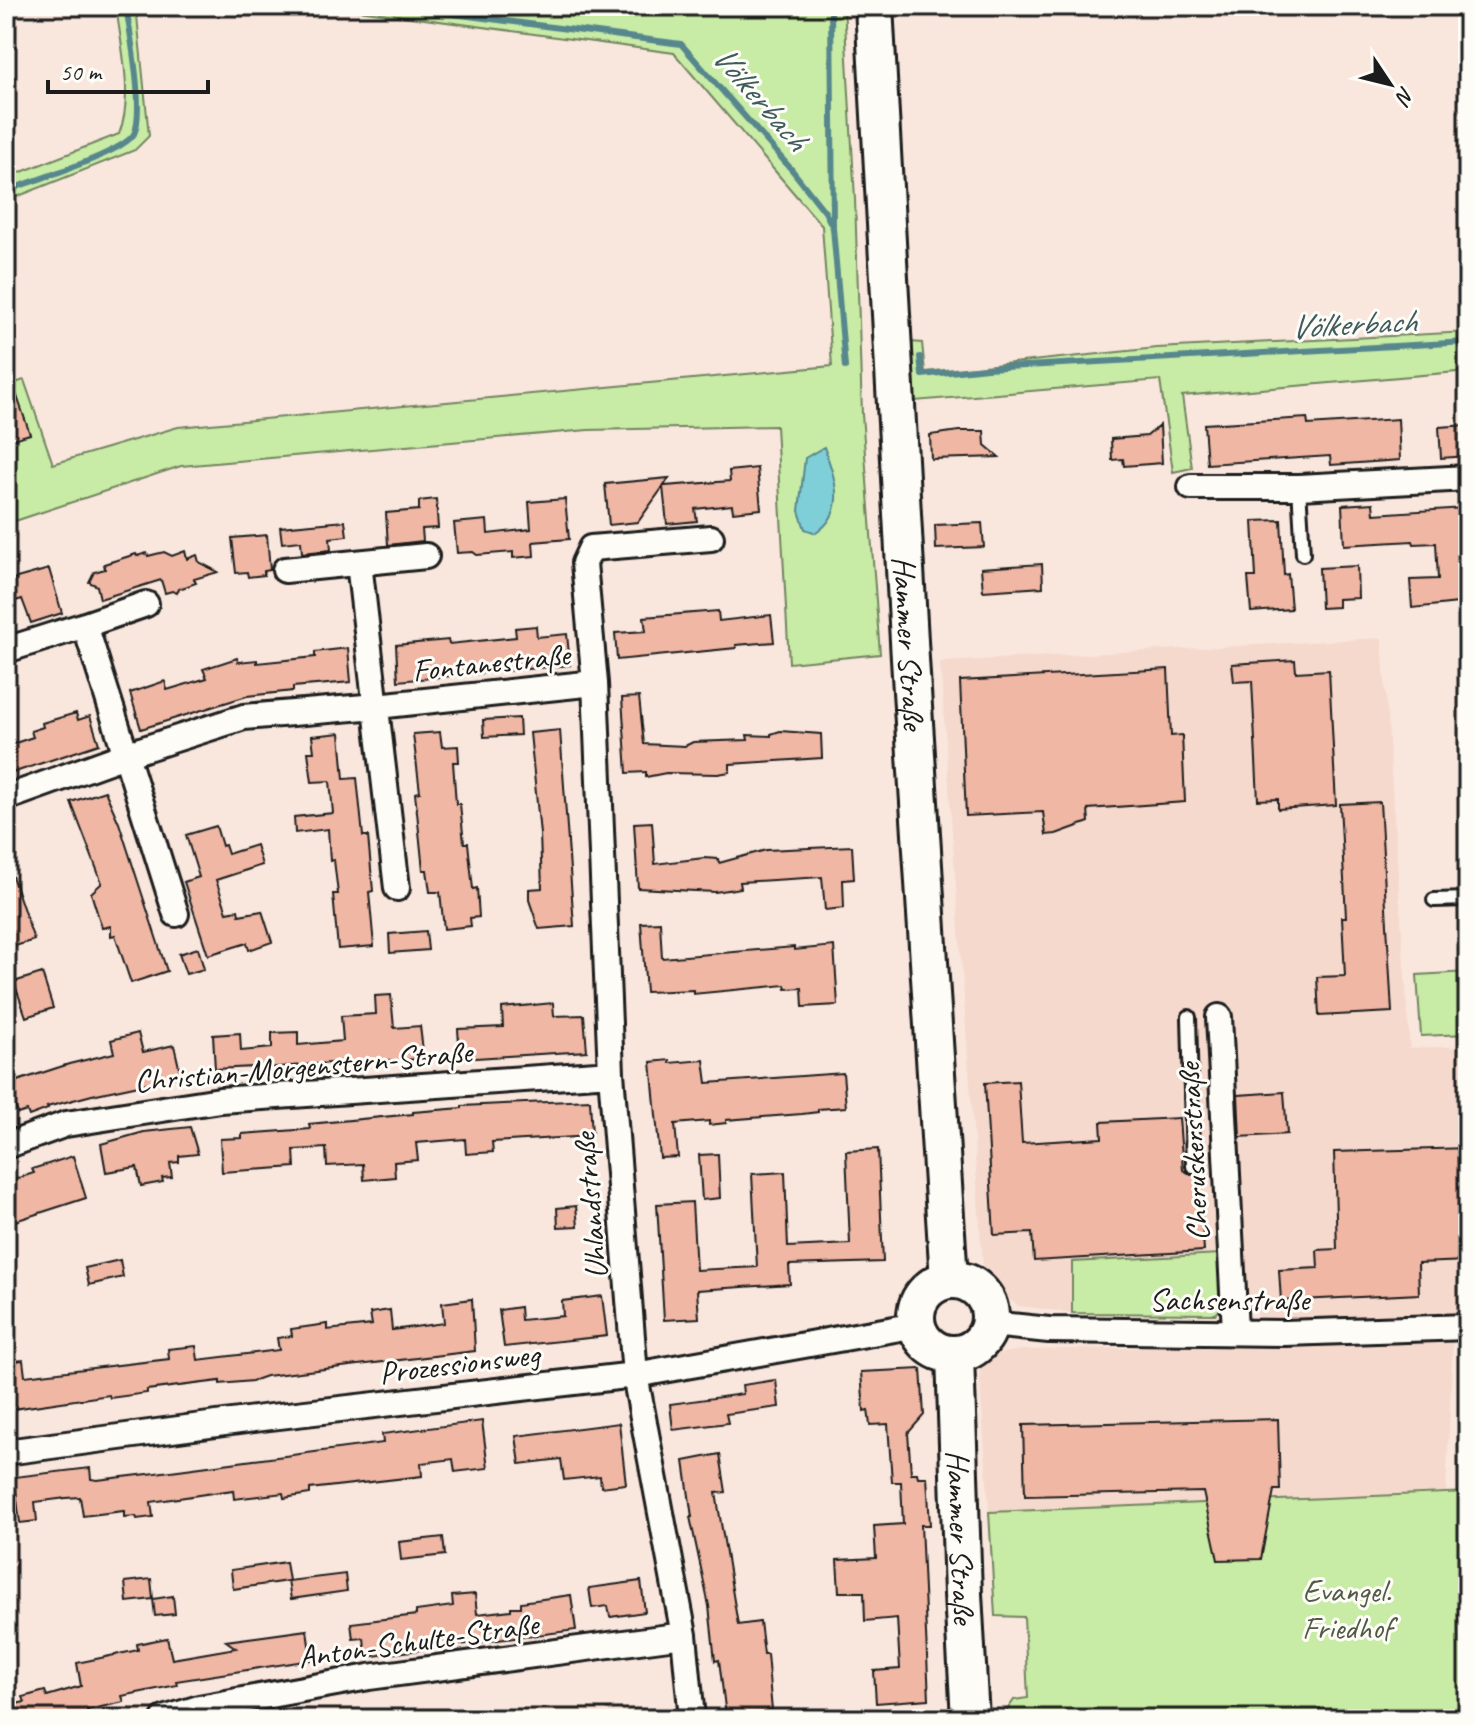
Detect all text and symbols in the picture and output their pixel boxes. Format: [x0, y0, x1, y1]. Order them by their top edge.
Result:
water label: Völkerbach [703, 36, 820, 161]
scale bar [48, 44, 208, 94]
north arrow [1350, 44, 1430, 124]
text: 50 m [60, 57, 103, 87]
text: N [1388, 81, 1421, 111]
water label: Völkerbach [1289, 299, 1420, 348]
street label: Hammer Straße [883, 555, 935, 734]
street label: Fontanestraße [410, 634, 574, 691]
street label: Christian-Morgenstern-Straße [133, 1031, 476, 1102]
street label: Cheruskerstraße [1168, 1059, 1219, 1242]
street label: Uhlandstraße [563, 1129, 617, 1281]
street label: Sachsenstraße [1149, 1279, 1312, 1320]
street label: Prozessionsweg [377, 1333, 544, 1394]
street label: Hammer Straße [937, 1449, 985, 1627]
park label: Evangel. Friedhof [1302, 1570, 1399, 1648]
street label: Anton-Schulte-Straße [296, 1603, 543, 1678]

